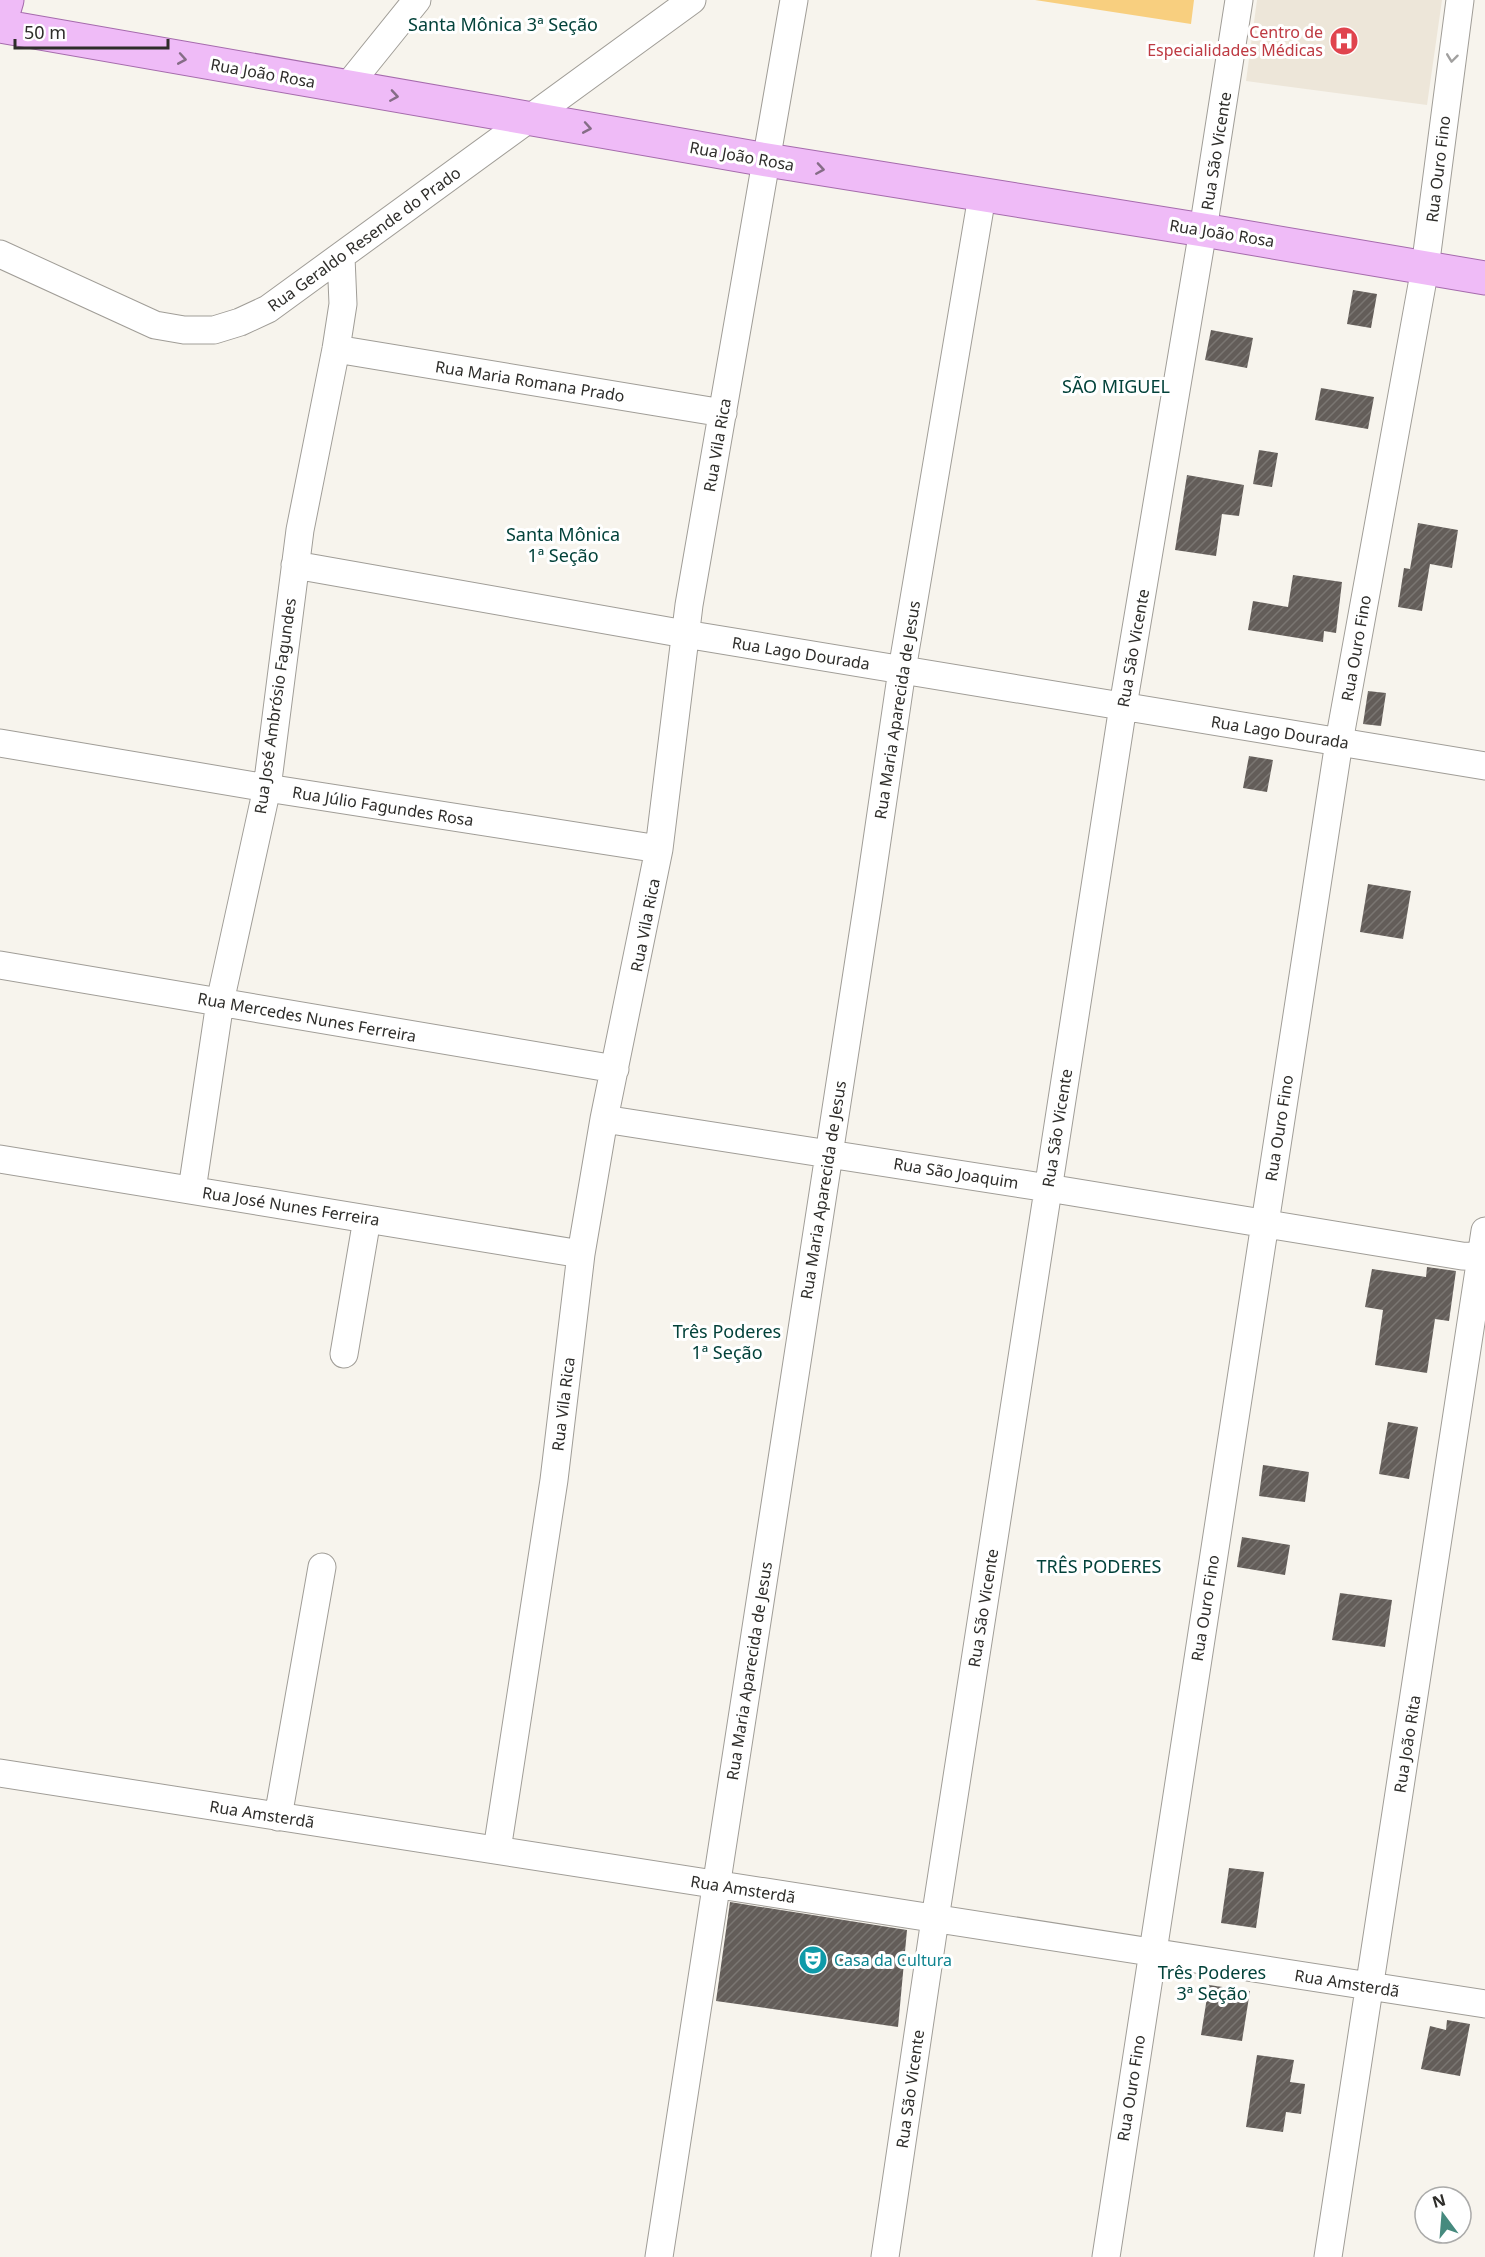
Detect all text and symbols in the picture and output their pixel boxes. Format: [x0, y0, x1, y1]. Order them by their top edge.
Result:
scale bar [15, 12, 168, 50]
district label: Santa Mônica 3ª Seção [408, 12, 598, 36]
text: 50 m [24, 20, 66, 44]
place label: Centro de Especialidades Médicas [1147, 21, 1323, 61]
hospital icon: Centro de Especialidades Médicas [1328, 25, 1360, 57]
one-way arrow [176, 52, 186, 65]
street label: Rua João Rosa [209, 53, 317, 93]
one-way arrow [1447, 53, 1459, 63]
one-way arrow [389, 89, 399, 102]
street label: Rua São Vicente [1196, 90, 1236, 212]
street label: Rua Ouro Fino [1421, 114, 1455, 224]
one-way arrow [582, 122, 591, 134]
street label: Rua João Rosa [688, 136, 796, 176]
street label: Rua Geraldo Resende do Prado [263, 161, 465, 317]
one-way arrow [815, 162, 825, 175]
street label: Rua João Rosa [1168, 214, 1276, 252]
street label: Rua Maria Romana Prado [434, 355, 626, 407]
district label: SÃO MIGUEL [1062, 374, 1170, 398]
street label: Rua Vila Rica [698, 396, 736, 494]
district label: Santa Mônica 1ª Seção [506, 522, 620, 567]
street label: Rua São Vicente [1112, 587, 1154, 709]
street label: Rua Ouro Fino [1336, 593, 1376, 703]
street label: Rua José Ambrósio Fagundes [249, 597, 301, 815]
street label: Rua Maria Aparecida de Jesus [869, 599, 925, 821]
street label: Rua Lago Dourada [730, 631, 872, 675]
street label: Rua Lago Dourada [1209, 710, 1351, 754]
street label: Rua Júlio Fagundes Rosa [291, 781, 475, 831]
street label: Rua Vila Rica [625, 876, 665, 974]
street label: Rua Mercedes Nunes Ferreira [196, 987, 418, 1047]
street label: Rua São Vicente [1037, 1067, 1077, 1189]
street label: Rua Ouro Fino [1260, 1073, 1298, 1183]
street label: Rua Maria Aparecida de Jesus [795, 1079, 851, 1301]
street label: Rua São Joaquim [892, 1152, 1020, 1194]
street label: Rua José Nunes Ferreira [201, 1181, 381, 1231]
district label: Três Poderes 1ª Seção [673, 1319, 781, 1364]
street label: Rua Vila Rica [546, 1356, 580, 1452]
street label: Rua São Vicente [963, 1547, 1003, 1669]
street label: Rua Ouro Fino [1186, 1553, 1224, 1663]
district label: TRÊS PODERES [1037, 1554, 1162, 1578]
street label: Rua Maria Aparecida de Jesus [721, 1560, 777, 1782]
street label: Rua João Rita [1388, 1694, 1426, 1794]
street label: Rua Amsterdã [208, 1795, 316, 1833]
street label: Rua Amsterdã [689, 1870, 797, 1908]
theatre icon: Casa da Cultura [797, 1944, 829, 1976]
place label: Casa da Cultura [834, 1949, 952, 1971]
district label: Três Poderes 3ª Seção [1158, 1960, 1266, 2005]
street label: Rua Amsterdã [1293, 1964, 1401, 2002]
street label: Rua São Vicente [891, 2028, 929, 2150]
street label: Rua Ouro Fino [1112, 2033, 1150, 2143]
north arrow [1413, 2185, 1473, 2245]
text: N [1430, 2188, 1448, 2213]

